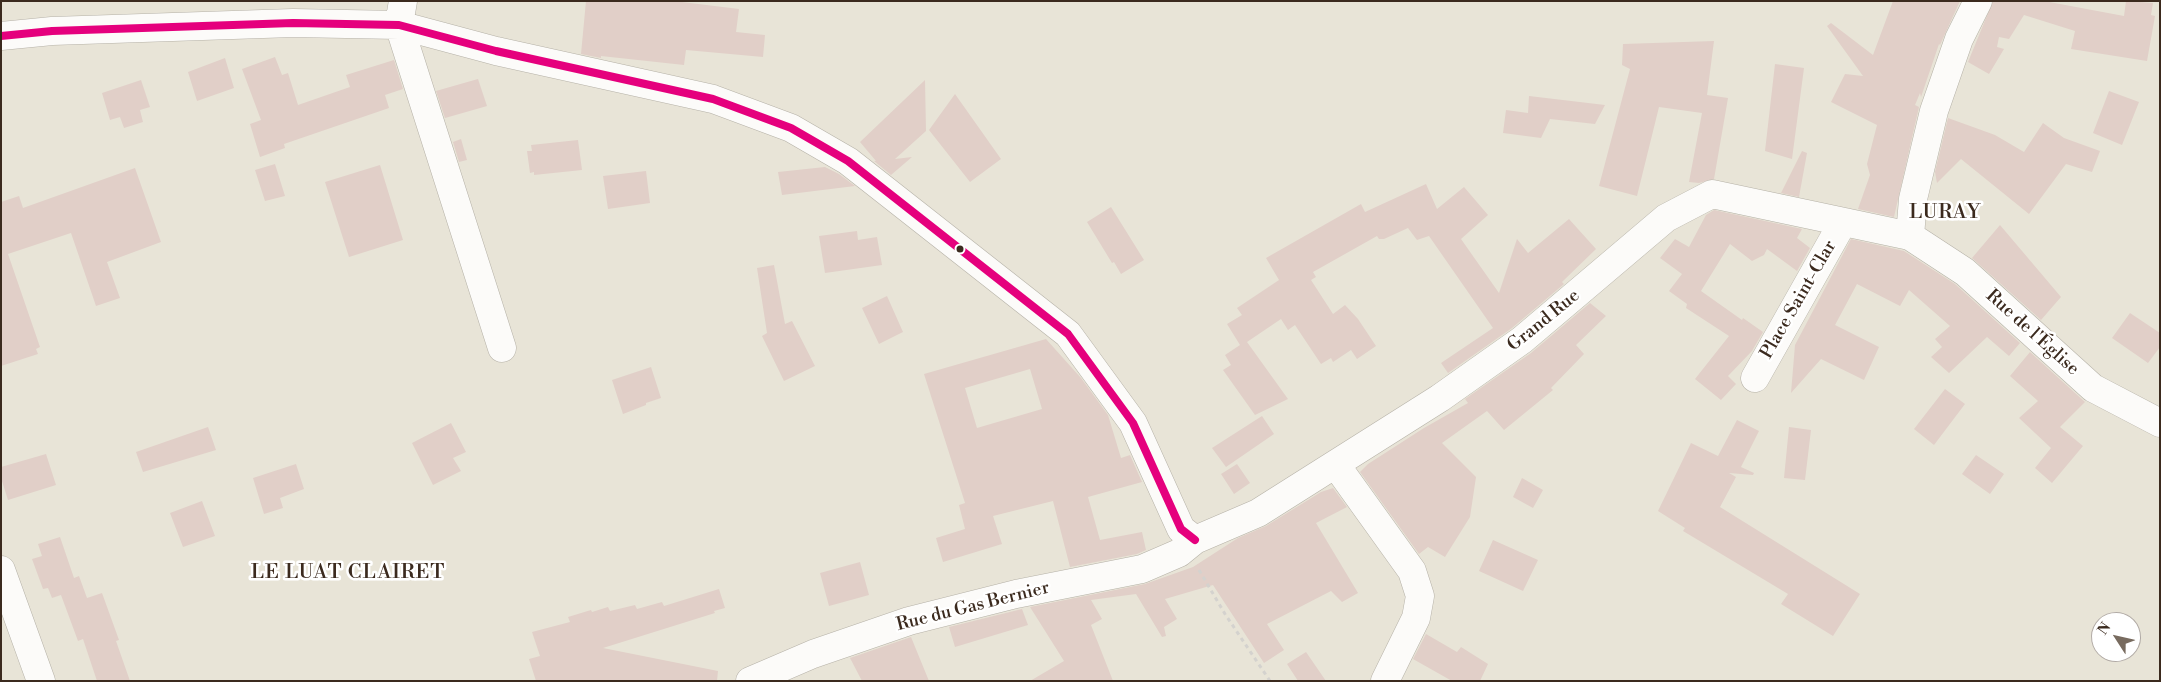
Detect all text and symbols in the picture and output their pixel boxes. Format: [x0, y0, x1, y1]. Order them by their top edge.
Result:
district label: LURAY [1908, 201, 1982, 225]
street label: Place Saint-Clar [1756, 237, 1842, 363]
unlabelled marker [955, 244, 965, 254]
street label: Grand Rue [1504, 285, 1584, 357]
street label: Rue de l'Église [1981, 286, 2083, 380]
district label: LE LUAT CLAIRET [249, 561, 447, 585]
street label: Rue du Gas Bernier [894, 578, 1052, 636]
north arrow [2091, 612, 2141, 662]
text: N [2094, 619, 2115, 639]

